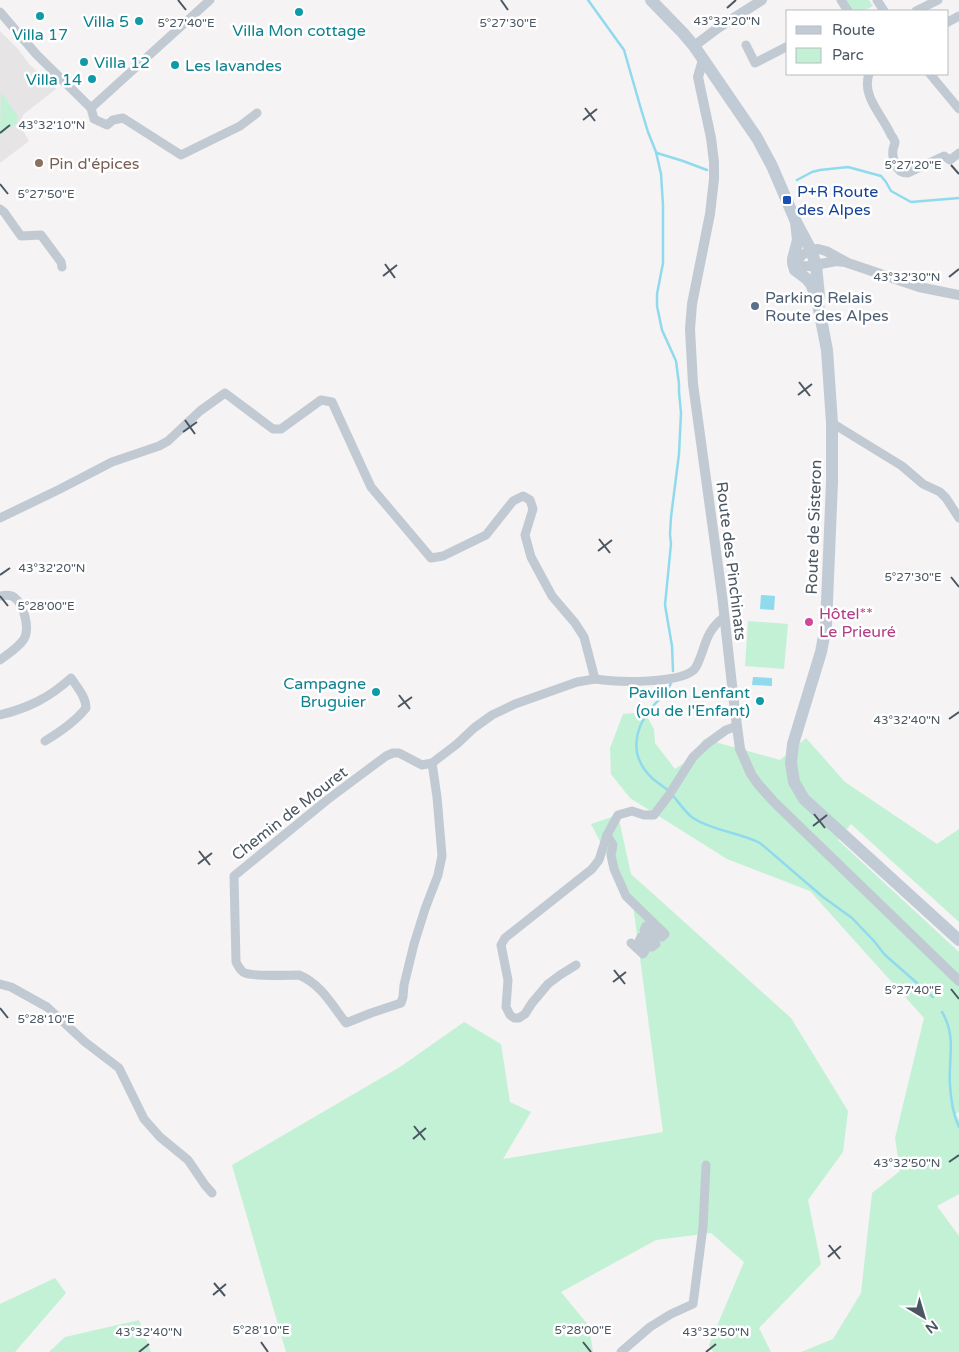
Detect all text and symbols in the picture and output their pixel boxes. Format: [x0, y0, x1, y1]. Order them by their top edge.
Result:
marker: Villa Mon cottage [293, 6, 305, 18]
marker: Villa 17 [34, 10, 46, 22]
legend [786, 10, 949, 75]
place label: Villa 5 [83, 12, 129, 32]
text: 43°32'20"N [694, 14, 761, 28]
marker: Villa 5 [133, 15, 145, 27]
text: 5°27'40"E [157, 16, 215, 30]
text: 5°27'30"E [479, 16, 537, 30]
place label: Villa Mon cottage [232, 21, 366, 41]
text: Route [832, 21, 875, 39]
place label: Villa 17 [12, 25, 68, 45]
text: Parc [832, 46, 864, 64]
place label: Villa 12 [94, 53, 150, 73]
marker: Villa 12 [78, 56, 90, 68]
place label: Les lavandes [185, 56, 282, 76]
marker: Les lavandes [169, 59, 181, 71]
place label: Villa 14 [26, 70, 82, 90]
marker: Villa 14 [86, 73, 98, 85]
text: 43°32'10"N [19, 118, 86, 132]
place label: Pin d'épices [49, 154, 140, 174]
marker: Pin d'épices [33, 157, 45, 169]
text: 5°27'20"E [884, 158, 942, 172]
place label: P+R Route des Alpes [797, 182, 878, 220]
text: 5°27'50"E [17, 187, 75, 201]
marker: P+R Route des Alpes [781, 194, 793, 206]
text: 43°32'30"N [874, 270, 941, 284]
place label: Parking Relais Route des Alpes [765, 288, 889, 326]
marker: Parking Relais Route des Alpes [749, 300, 761, 312]
street label: Route de Sisteron [802, 459, 826, 595]
street label: Route des Pinchinats [711, 480, 751, 642]
text: 43°32'20"N [19, 561, 86, 575]
text: 5°27'30"E [884, 570, 942, 584]
text: 5°28'00"E [17, 599, 75, 613]
place label: Hôtel** Le Prieuré [819, 604, 896, 642]
marker: Hôtel** Le Prieuré [803, 616, 815, 628]
place label: Campagne Bruguier [283, 674, 367, 712]
place label: Pavillon Lenfant (ou de l'Enfant) [628, 683, 750, 721]
marker: Campagne Bruguier [370, 686, 382, 698]
marker: Pavillon Lenfant (ou de l'Enfant) [754, 695, 766, 707]
text: 43°32'40"N [874, 713, 941, 727]
street label: Chemin de Mouret [228, 762, 352, 865]
text: 5°27'40"E [884, 983, 942, 997]
text: 5°28'10"E [17, 1012, 75, 1026]
text: 43°32'50"N [874, 1156, 941, 1170]
north arrow [899, 1292, 949, 1342]
text: N [922, 1317, 941, 1337]
text: 5°28'10"E [232, 1323, 290, 1337]
text: 5°28'00"E [554, 1323, 612, 1337]
text: 43°32'40"N [116, 1325, 183, 1339]
text: 43°32'50"N [683, 1325, 750, 1339]

